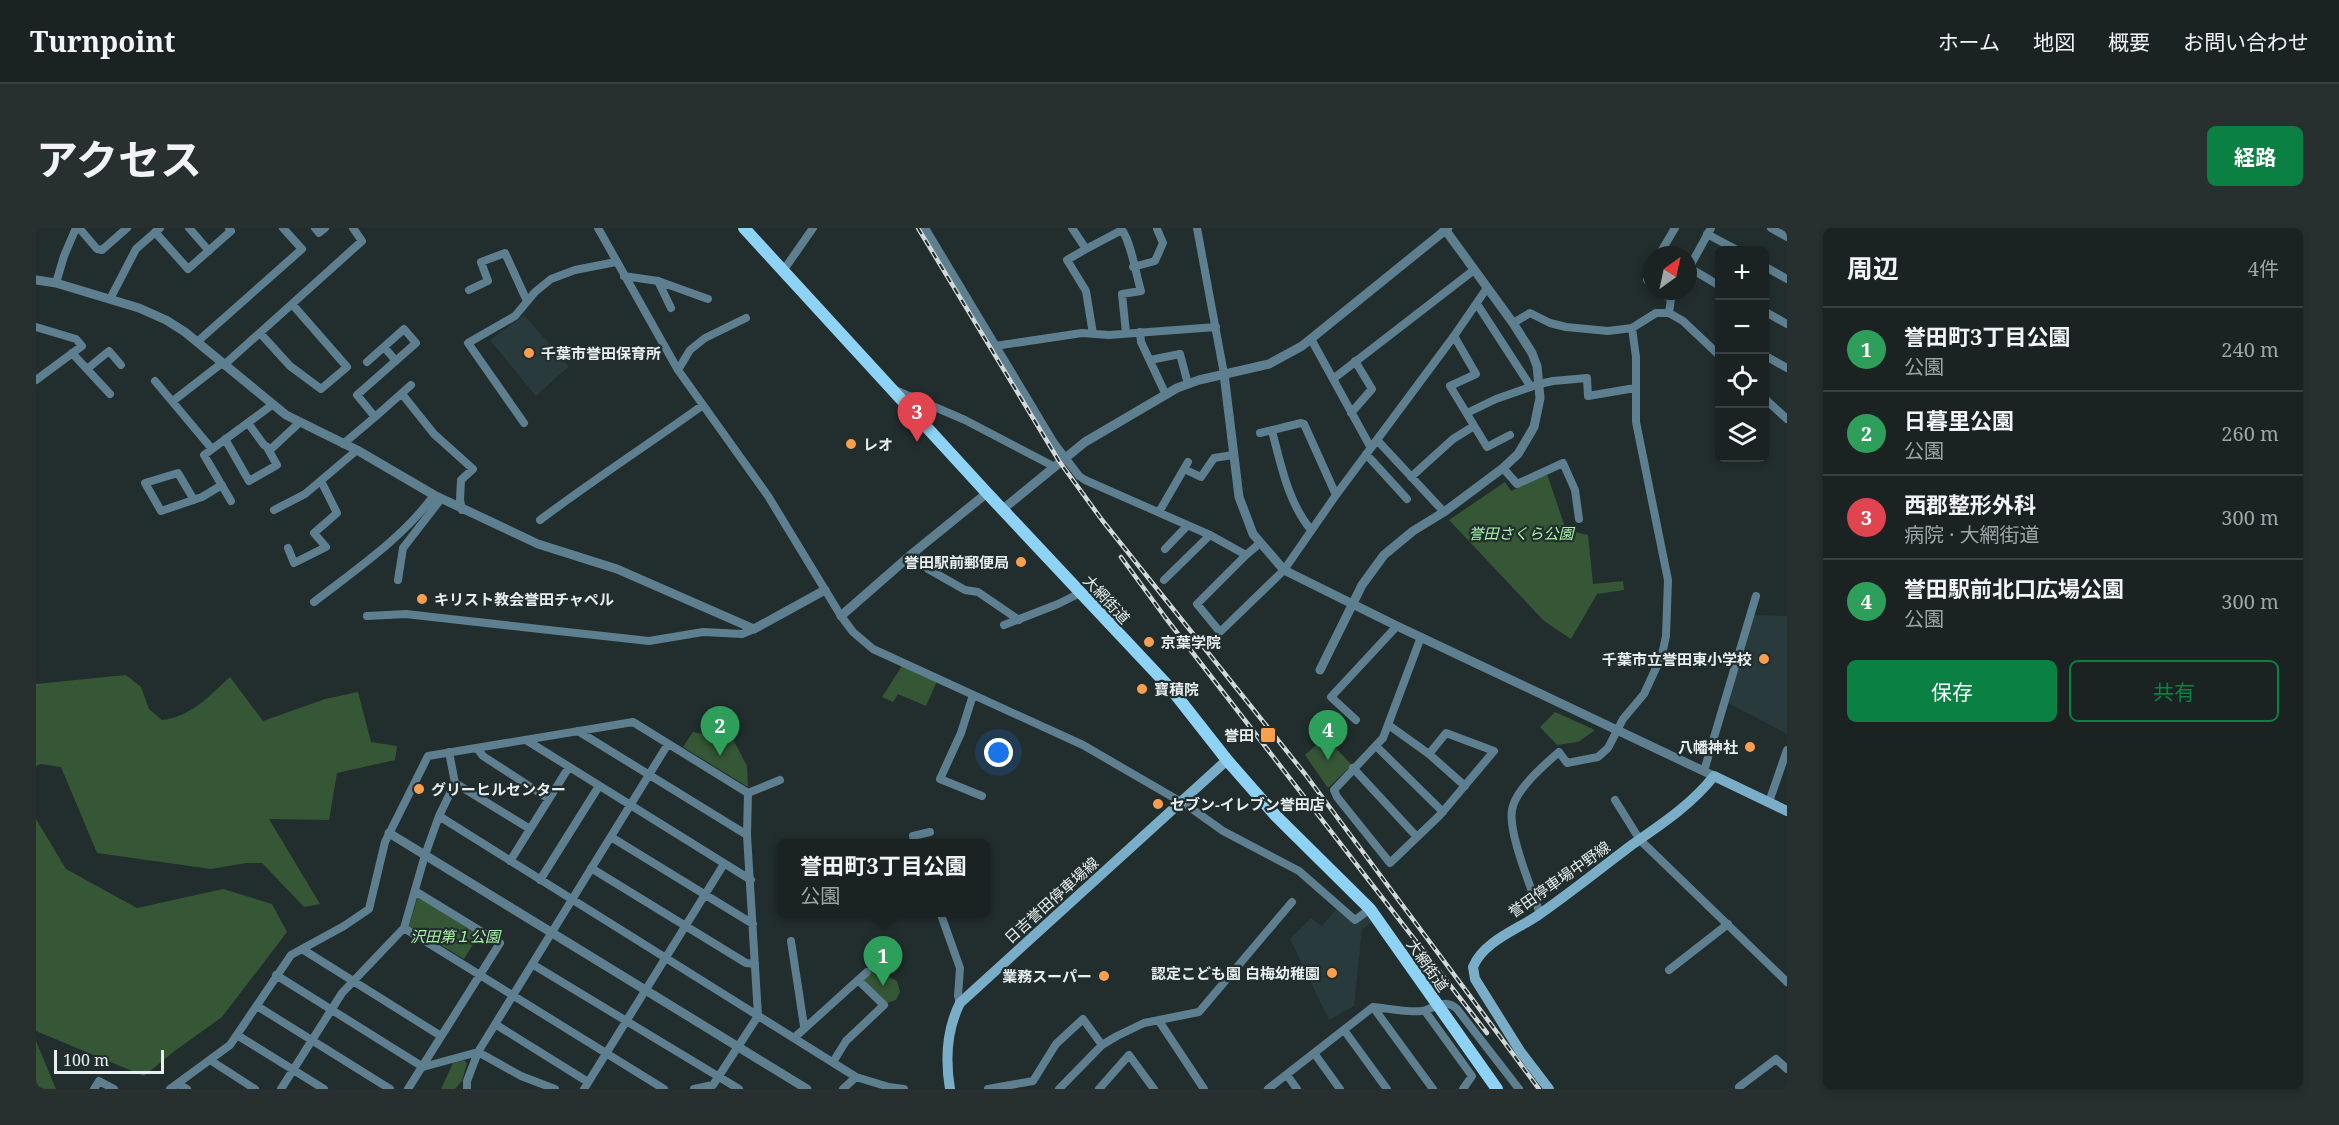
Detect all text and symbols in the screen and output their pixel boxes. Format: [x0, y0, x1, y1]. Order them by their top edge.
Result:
text: Turnpoint [30, 22, 175, 60]
text: ホーム [1938, 28, 2000, 56]
text: 地図 [2033, 28, 2075, 56]
text: 概要 [2108, 28, 2150, 56]
text: お問い合わせ [2183, 28, 2309, 56]
button: 経路 [2207, 126, 2303, 186]
text: アクセス [36, 130, 202, 187]
north arrow [1643, 246, 1697, 300]
map controls [1715, 246, 1769, 462]
button: + [1715, 246, 1769, 300]
text: 周辺 [1847, 250, 1899, 286]
text: 4件 [2248, 255, 2279, 282]
button: − [1715, 300, 1769, 354]
text: 誉田町3丁目公園 [1904, 321, 2070, 351]
text: 1 [1861, 336, 1872, 363]
text: 240 m [2221, 336, 2279, 363]
place label: 千葉市誉田保育所 [541, 343, 661, 363]
marker: 千葉市誉田保育所 [522, 346, 536, 360]
text: 公園 [1904, 353, 1944, 380]
button: locate [1715, 354, 1769, 408]
pin: 3 [898, 392, 936, 442]
text: 日暮里公園 [1904, 405, 2014, 435]
button: layers [1715, 408, 1769, 462]
text: 2 [1861, 420, 1872, 447]
text: 260 m [2221, 420, 2279, 447]
place label: レオ [863, 434, 893, 454]
marker: レオ [844, 437, 858, 451]
text: 公園 [1904, 437, 1944, 464]
text: 西郡整形外科 [1904, 489, 2036, 519]
text: 3 [1861, 504, 1872, 531]
text: 300 m [2221, 504, 2279, 531]
text: 病院 · 大網街道 [1904, 521, 2039, 548]
park label: 誉田さくら公園 [1468, 523, 1575, 543]
place label: 誉田駅前郵便局 [904, 552, 1009, 572]
marker: 誉田駅前郵便局 [1014, 555, 1028, 569]
street label: 大網街道 [1079, 570, 1135, 628]
text: 誉田駅前北口広場公園 [1904, 573, 2124, 603]
text: 4 [1861, 588, 1872, 615]
text: 300 m [2221, 588, 2279, 615]
place label: キリスト教会誉田チャペル [434, 589, 614, 609]
marker: キリスト教会誉田チャペル [415, 592, 429, 606]
text: 公園 [1904, 605, 1944, 632]
place label: 京葉学院 [1161, 632, 1221, 652]
marker: 京葉学院 [1142, 635, 1156, 649]
place label: 千葉市立誉田東小学校 [1602, 649, 1752, 669]
marker: 千葉市立誉田東小学校 [1757, 652, 1771, 666]
button: 保存 [1847, 660, 2057, 722]
button: 共有 [2069, 660, 2279, 722]
place label: 寶積院 [1154, 679, 1199, 699]
marker: 寶積院 [1135, 682, 1149, 696]
pin: 2 [700, 706, 740, 756]
pin: 4 [1308, 710, 1348, 760]
place label: 誉田 [1224, 725, 1254, 745]
marker: 誉田 [1259, 726, 1277, 744]
place label: 八幡神社 [1678, 737, 1738, 757]
your location [984, 738, 1013, 767]
marker: 八幡神社 [1743, 740, 1757, 754]
place label: グリーヒルセンター [431, 779, 566, 799]
marker: グリーヒルセンター [412, 782, 426, 796]
place label: セブン-イレブン誉田店 [1170, 794, 1325, 814]
marker: セブン-イレブン誉田店 [1151, 797, 1165, 811]
street label: 誉田停車場中野線 [1504, 836, 1614, 922]
popup [777, 839, 990, 917]
text: 誉田町3丁目公園 [800, 850, 967, 880]
street label: 日吉誉田停車場線 [1000, 852, 1102, 948]
text: 公園 [800, 882, 840, 909]
park label: 沢田第１公園 [410, 926, 502, 946]
street label: 大網街道 [1403, 935, 1453, 995]
pin: 1 [864, 936, 902, 986]
place label: 認定こども園 白梅幼稚園 [1151, 963, 1320, 983]
place label: 業務スーパー [1002, 966, 1092, 986]
marker: 認定こども園 白梅幼稚園 [1325, 966, 1339, 980]
marker: 業務スーパー [1097, 969, 1111, 983]
scale bar [54, 1047, 164, 1074]
text: 100 m [63, 1049, 109, 1071]

